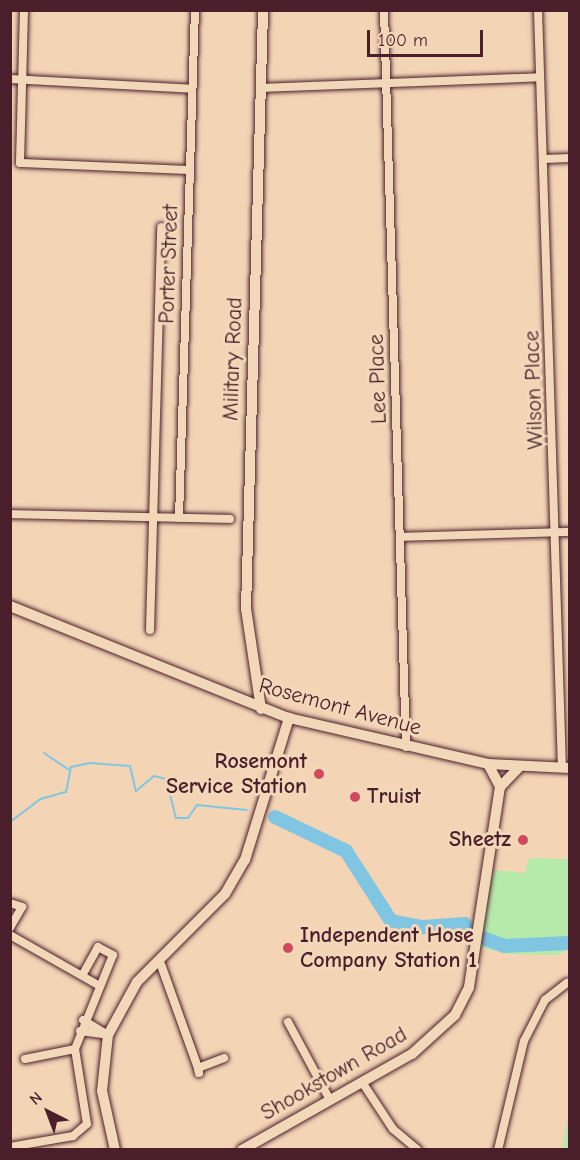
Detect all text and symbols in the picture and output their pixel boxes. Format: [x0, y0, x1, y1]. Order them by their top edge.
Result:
scale bar [370, 18, 486, 56]
text: 100 m [378, 30, 428, 51]
street label: Porter Street [154, 204, 184, 324]
street label: Military Road [218, 297, 248, 421]
street label: Wilson Place [519, 330, 549, 450]
street label: Lee Place [363, 333, 393, 425]
street label: Rosemont Avenue [256, 673, 424, 741]
place label: Rosemont Service Station [166, 748, 307, 800]
marker: Rosemont Service Station [312, 767, 326, 781]
place label: Truist [367, 784, 421, 810]
marker: Truist [348, 790, 362, 804]
place label: Sheetz [449, 827, 511, 853]
marker: Sheetz [516, 833, 530, 847]
place label: Independent Hose Company Station 1 [300, 922, 477, 974]
marker: Independent Hose Company Station 1 [281, 941, 295, 955]
street label: Shookstown Road [256, 1021, 412, 1127]
north arrow [18, 1082, 78, 1142]
text: N [26, 1088, 46, 1109]

